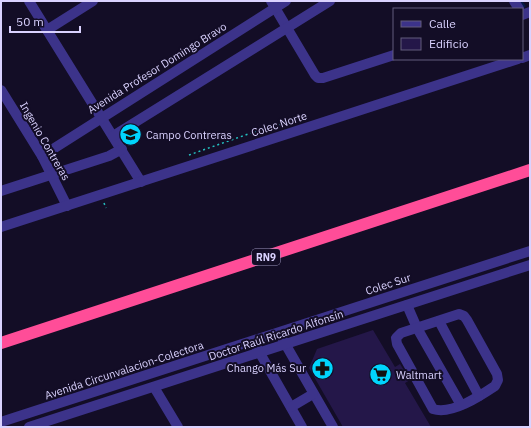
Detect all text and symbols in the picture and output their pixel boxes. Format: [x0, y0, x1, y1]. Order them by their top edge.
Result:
scale bar [10, 8, 80, 34]
legend [393, 8, 523, 60]
text: 50 m [16, 14, 44, 29]
text: Calle [429, 16, 456, 31]
street label: Avenida Profesor Domingo Bravo [85, 19, 229, 117]
text: Edificio [429, 36, 469, 51]
street label: Ingenio Contreras [17, 99, 73, 183]
street label: Colec Norte [249, 108, 309, 140]
school or university icon: Campo Contreras [117, 122, 143, 148]
place label: Campo Contreras [146, 128, 232, 142]
road number: RN9 [252, 249, 280, 265]
street label: Colec Sur [364, 270, 412, 298]
street label: Doctor Raúl Ricardo Alfonsín [207, 307, 345, 363]
street label: Avenida Circunvalacion-Colectora [43, 338, 205, 402]
pharmacy icon: Chango Más Sur [309, 355, 335, 381]
place label: Chango Más Sur [227, 361, 306, 375]
supermarket icon: Waltmart [367, 362, 393, 388]
place label: Waltmart [396, 368, 442, 382]

